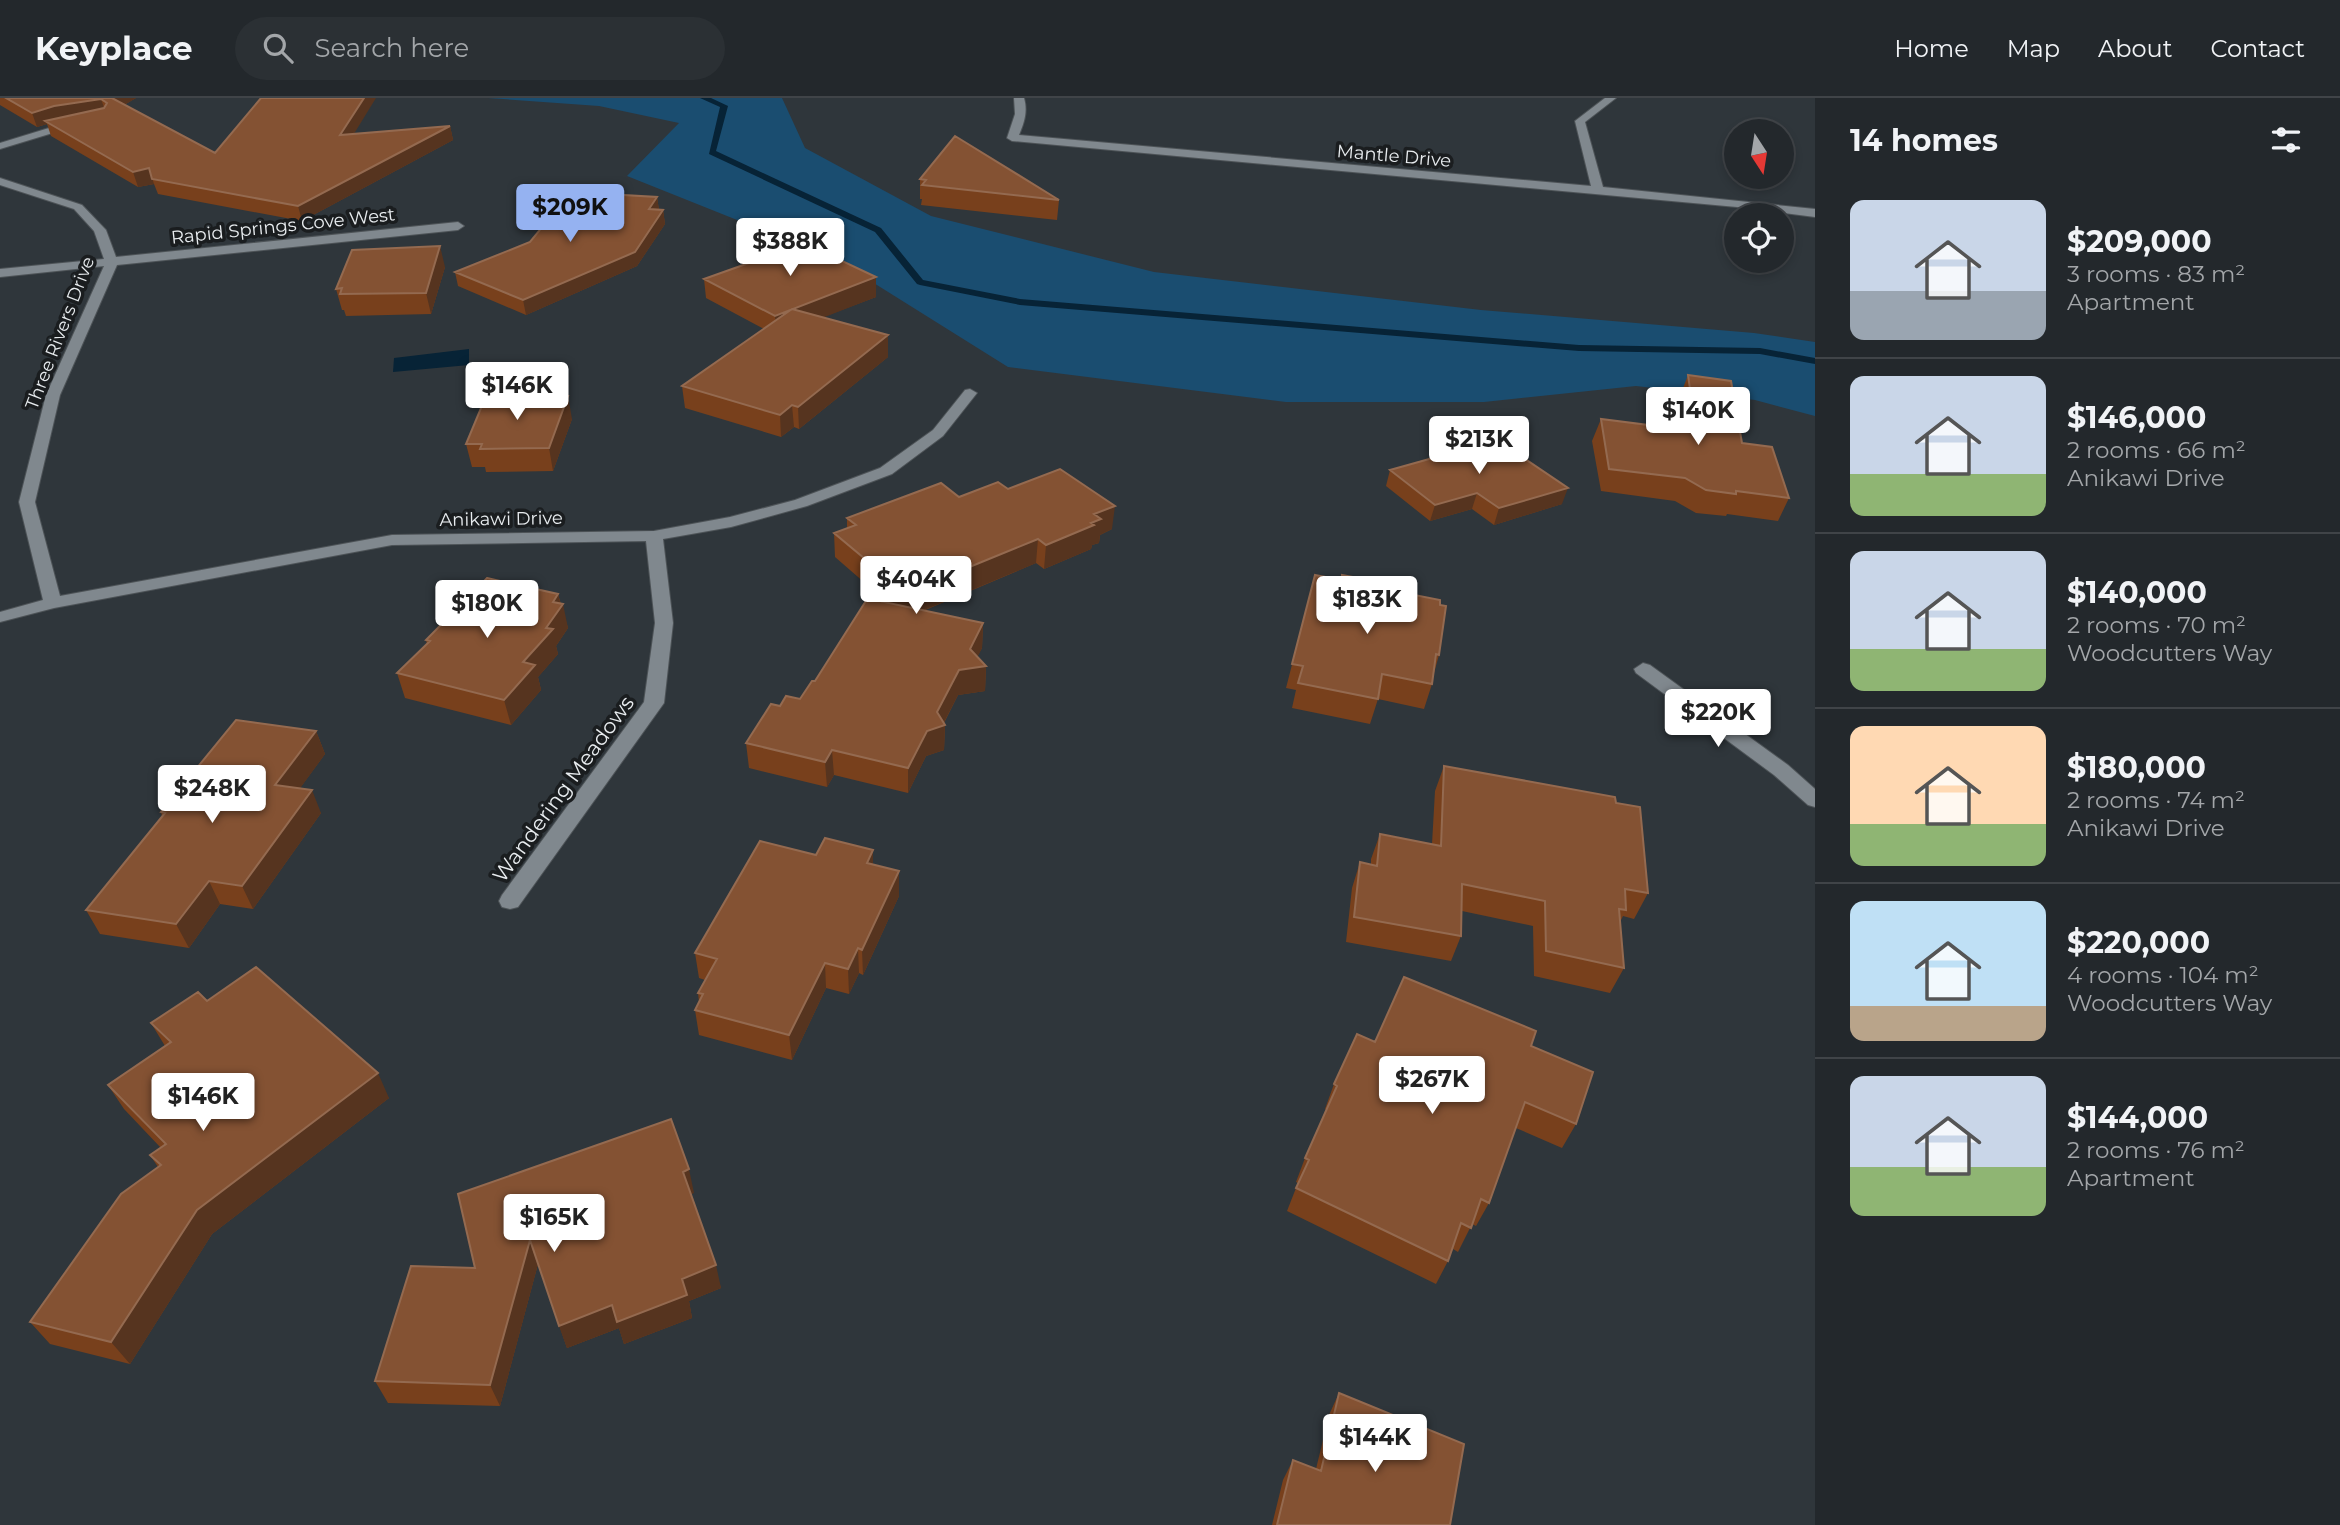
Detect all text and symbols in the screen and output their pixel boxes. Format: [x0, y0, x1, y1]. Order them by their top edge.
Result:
search box [235, 17, 725, 80]
text: Keyplace [35, 28, 193, 68]
icon: search [259, 29, 297, 67]
text: Search here [315, 32, 469, 64]
text: Home [1894, 34, 1969, 63]
text: Map [2007, 34, 2060, 63]
text: About [2098, 34, 2172, 63]
text: Contact [2210, 34, 2305, 63]
north arrow [1724, 119, 1794, 189]
map controls [1724, 119, 1794, 273]
icon: filters [2267, 121, 2305, 159]
text: 14 homes [1850, 122, 1998, 159]
street label: Mantle Drive [1336, 140, 1452, 172]
pin: $209K [521, 184, 619, 244]
text: $209K [532, 193, 608, 221]
street label: Rapid Springs Cove West [170, 203, 396, 249]
button: locate [1724, 203, 1794, 273]
pin: $388K [741, 218, 839, 278]
text: $209,000 [2067, 223, 2212, 260]
text: $388K [752, 227, 828, 255]
icon: home [1906, 228, 1990, 312]
street label: Three Rivers Drive [21, 253, 99, 413]
text: 3 rooms · 83 m² [2067, 260, 2245, 288]
text: Apartment [2067, 288, 2195, 316]
pin: $146K [468, 362, 566, 422]
text: $146K [482, 371, 552, 399]
pin: $140K [1649, 388, 1747, 447]
text: $140K [1662, 396, 1734, 424]
text: $146,000 [2067, 399, 2206, 436]
icon: home [1906, 404, 1990, 488]
pin: $213K [1430, 416, 1528, 476]
text: $213K [1445, 425, 1513, 453]
text: 2 rooms · 66 m² [2067, 436, 2246, 464]
text: Anikawi Drive [2067, 464, 2225, 492]
street label: Anikawi Drive [439, 507, 563, 531]
pin: $404K [867, 556, 965, 616]
text: $404K [876, 565, 956, 593]
text: $140,000 [2067, 574, 2207, 611]
pin: $183K [1318, 576, 1416, 636]
icon: home [1906, 579, 1990, 663]
pin: $180K [438, 580, 536, 640]
text: $183K [1332, 585, 1402, 613]
text: $180K [451, 589, 523, 617]
text: 2 rooms · 70 m² [2067, 611, 2246, 639]
text: Woodcutters Way [2067, 639, 2272, 667]
pin: $220K [1669, 690, 1767, 749]
street label: Wandering Meadows [487, 691, 639, 887]
text: $220K [1681, 698, 1755, 726]
text: $180,000 [2067, 749, 2206, 786]
icon: home [1906, 754, 1990, 838]
pin: $248K [163, 766, 261, 825]
text: $248K [174, 774, 250, 802]
text: 2 rooms · 74 m² [2067, 786, 2245, 814]
text: Anikawi Drive [2067, 814, 2225, 842]
text: $220,000 [2067, 924, 2210, 961]
icon: home [1906, 929, 1990, 1013]
text: 4 rooms · 104 m² [2067, 961, 2259, 989]
text: Woodcutters Way [2067, 989, 2272, 1017]
pin: $267K [1383, 1056, 1481, 1116]
text: $267K [1395, 1065, 1469, 1093]
pin: $146K [154, 1074, 252, 1133]
text: $146K [168, 1082, 238, 1110]
text: $144,000 [2067, 1099, 2208, 1136]
icon: home [1906, 1104, 1990, 1188]
text: 2 rooms · 76 m² [2067, 1136, 2245, 1164]
text: Apartment [2067, 1164, 2195, 1192]
pin: $165K [505, 1194, 603, 1254]
text: $165K [520, 1203, 588, 1231]
pin: $144K [1326, 1414, 1424, 1474]
text: $144K [1339, 1423, 1411, 1451]

